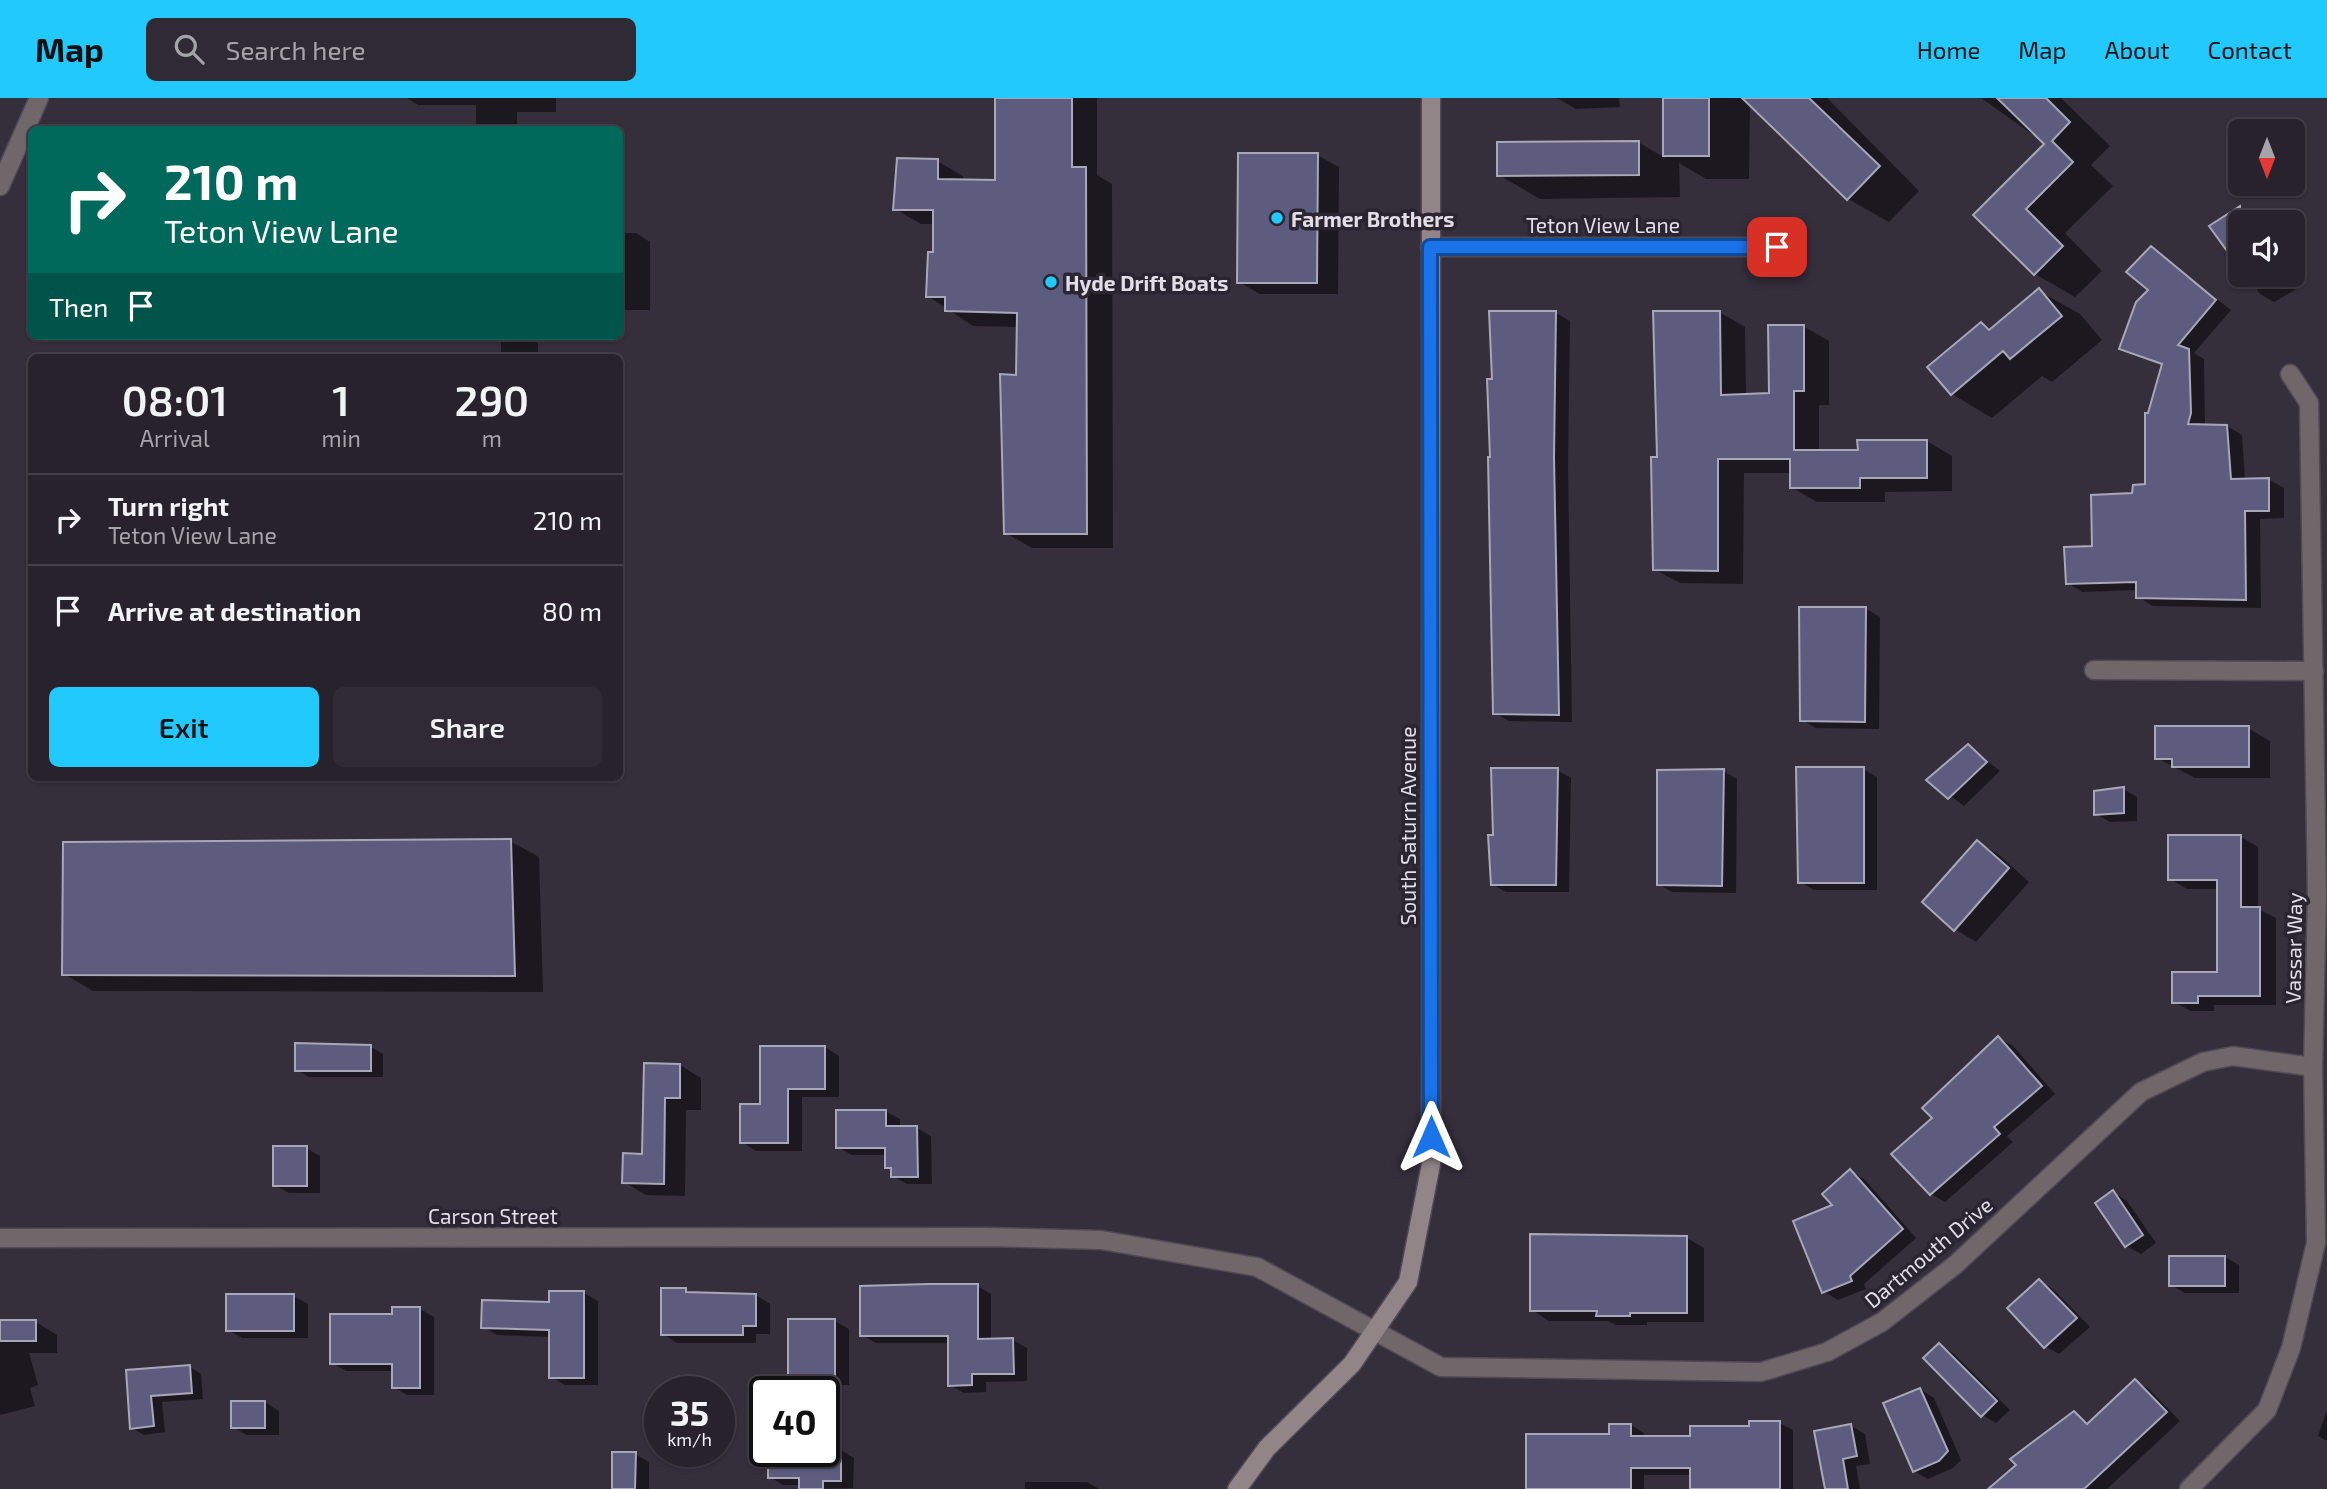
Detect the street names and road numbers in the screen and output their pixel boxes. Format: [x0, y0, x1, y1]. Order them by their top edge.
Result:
street label: Teton View Lane [1526, 212, 1680, 237]
street label: South Saturn Avenue [1395, 726, 1420, 926]
street label: Vassar Way [2280, 892, 2306, 1004]
street label: Dartmouth Drive [1859, 1191, 1997, 1313]
street label: Carson Street [428, 1203, 558, 1228]

